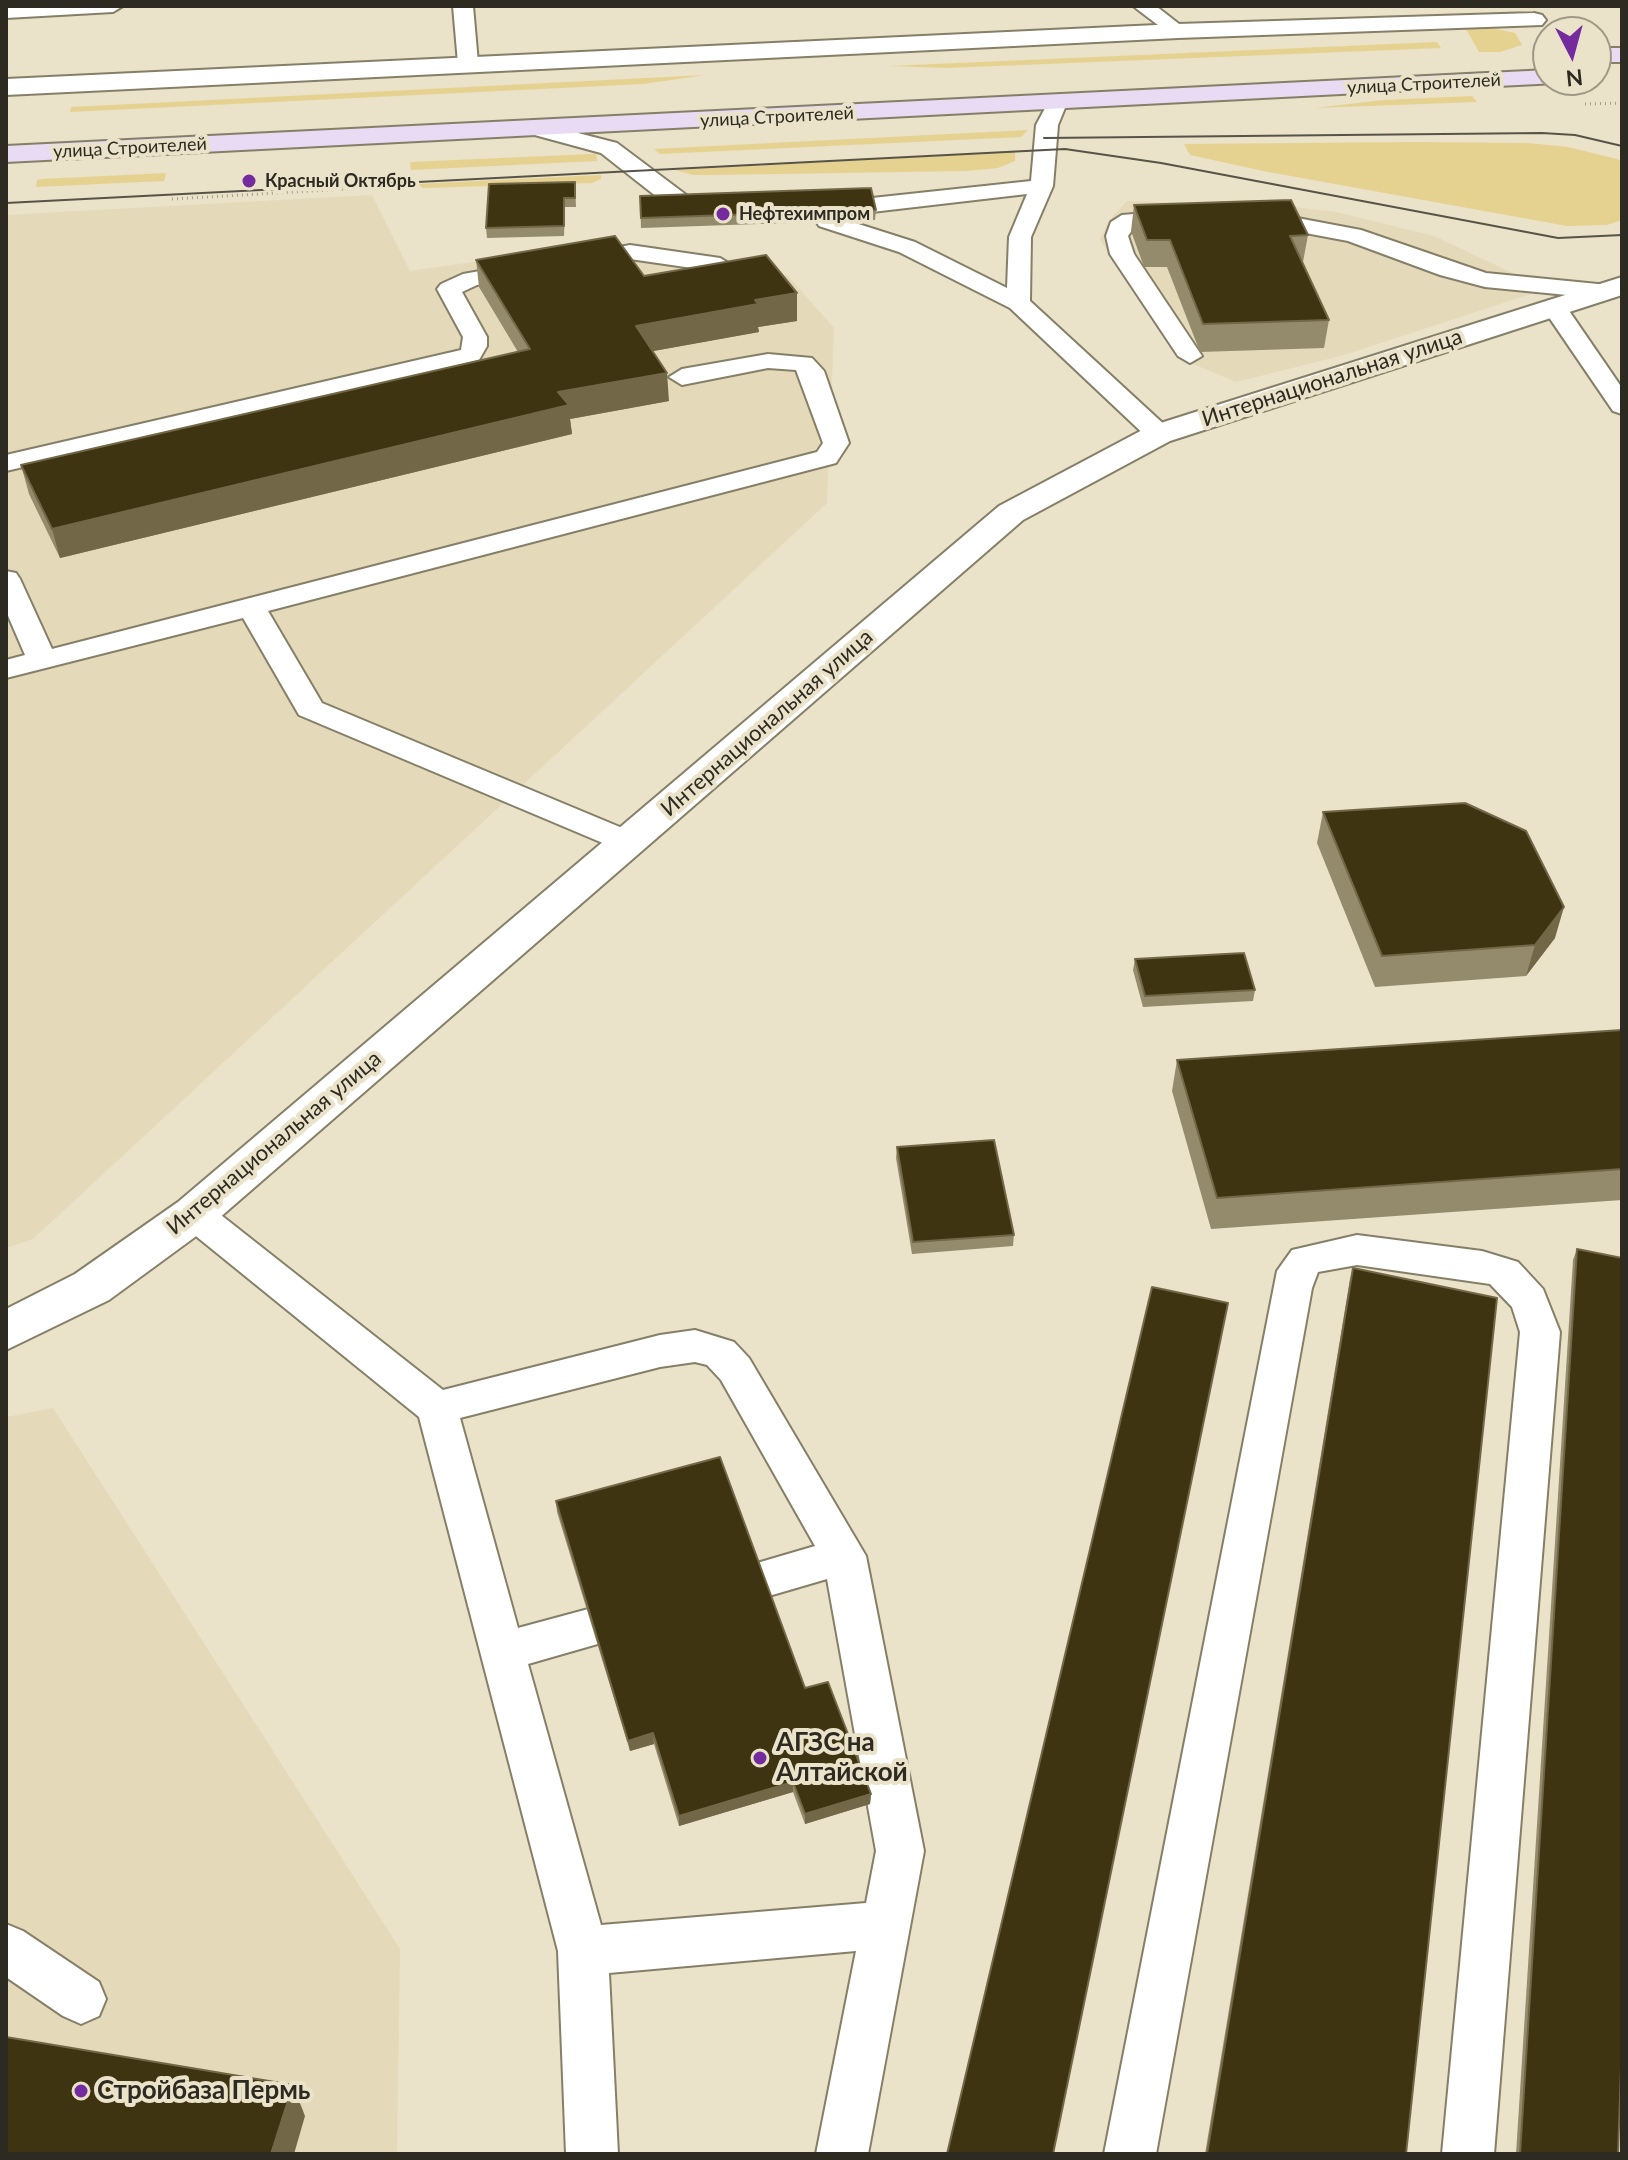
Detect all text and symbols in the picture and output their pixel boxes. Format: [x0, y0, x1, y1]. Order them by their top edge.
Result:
north arrow [1532, 16, 1612, 96]
text: N [1565, 64, 1584, 93]
street label: улица Строителей [1347, 69, 1501, 99]
street label: улица Строителей [700, 102, 854, 132]
street label: улица Строителей [53, 133, 207, 163]
place label: Красный Октябрь [265, 170, 416, 192]
marker: Красный Октябрь [240, 172, 258, 190]
place label: Нефтехимпром [739, 203, 870, 225]
marker: Нефтехимпром [714, 205, 732, 223]
street label: Интернациональная улица [1199, 323, 1465, 433]
street label: Интернациональная улица [656, 624, 878, 822]
street label: Интернациональная улица [161, 1045, 387, 1241]
place label: АГЗС на Алтайской [776, 1727, 908, 1788]
marker: АГЗС на Алтайской [751, 1749, 769, 1767]
place label: Стройбаза Пермь [97, 2075, 310, 2107]
marker: Стройбаза Пермь [72, 2082, 90, 2100]

